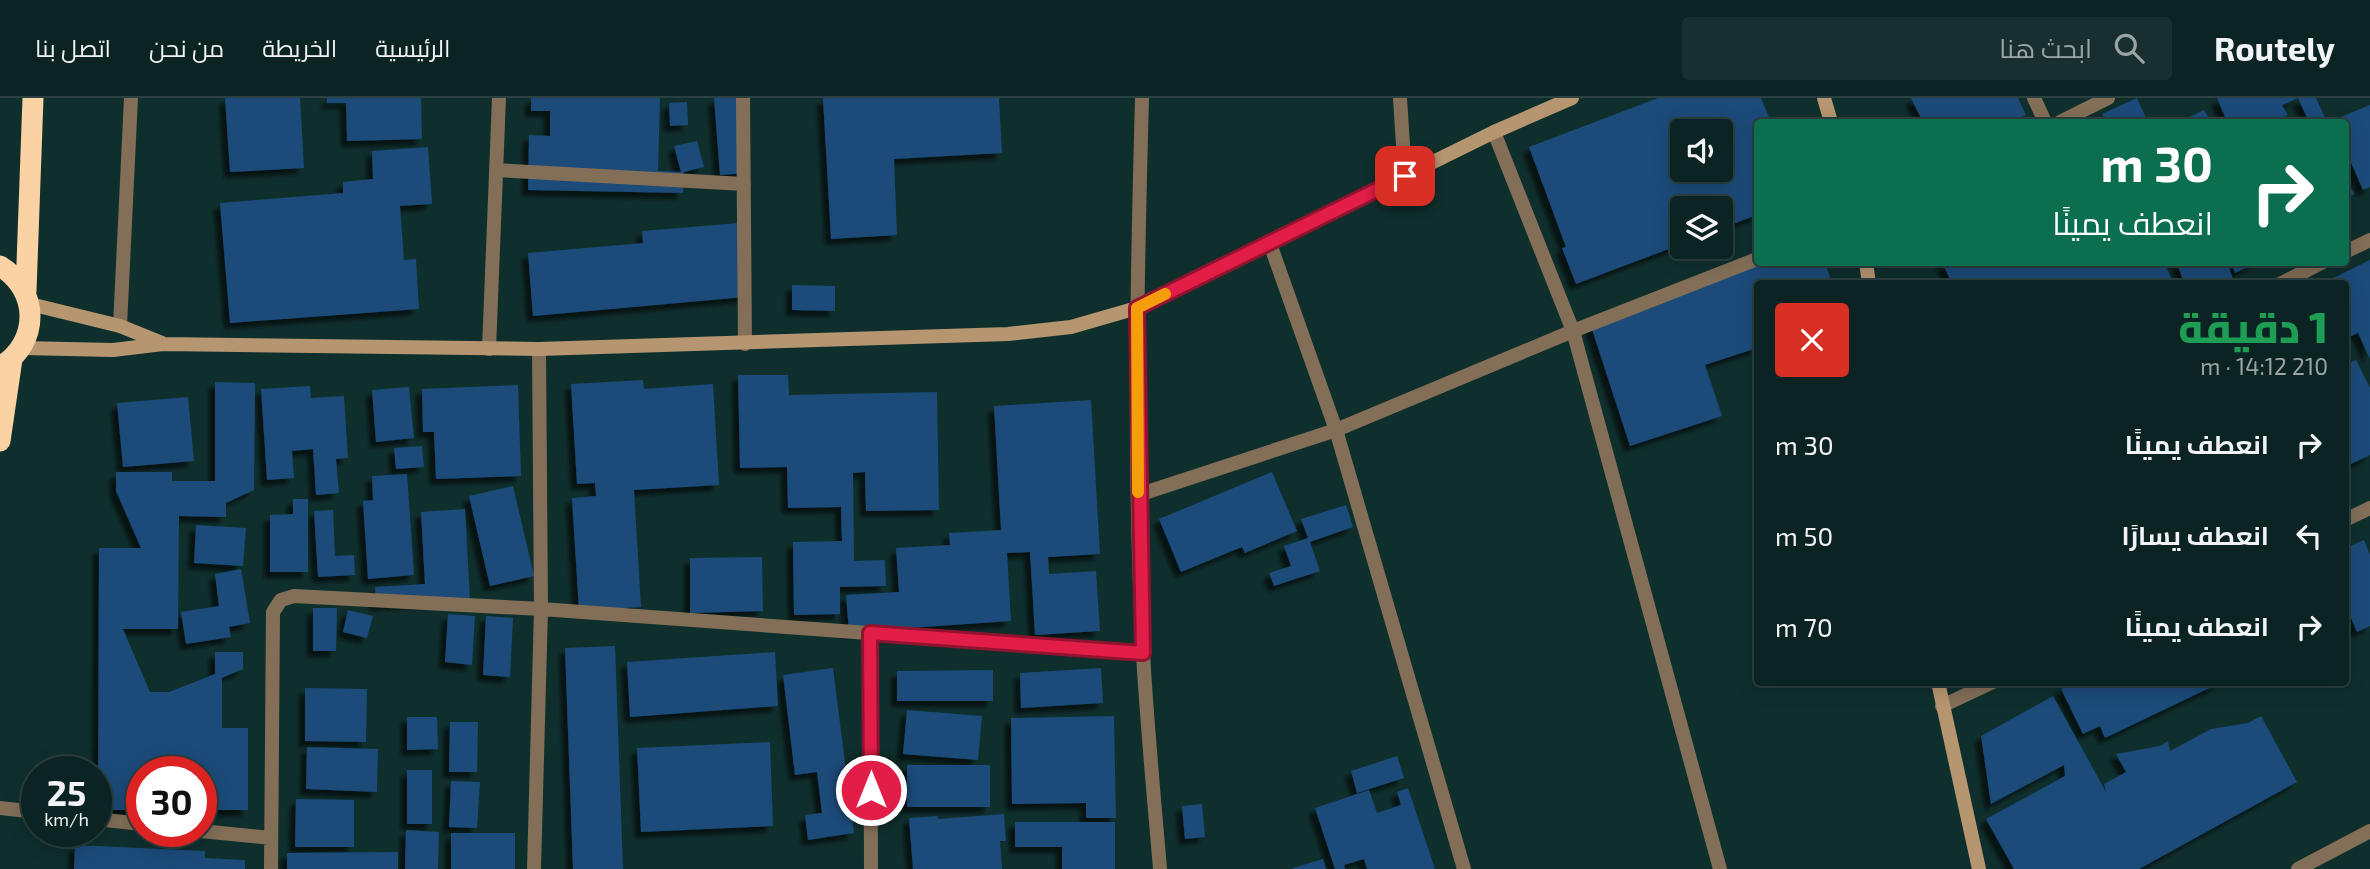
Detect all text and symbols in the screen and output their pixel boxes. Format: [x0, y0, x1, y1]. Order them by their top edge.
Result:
search box [1682, 17, 2172, 80]
text: Routely [2214, 28, 2335, 68]
icon: search [2110, 29, 2148, 67]
text: ابحث هنا [1999, 32, 2092, 63]
text: اتصل بنا [35, 33, 111, 62]
text: من نحن [149, 33, 224, 62]
text: الخريطة [262, 33, 337, 62]
text: الرئيسية [375, 33, 450, 62]
map controls [1670, 119, 1733, 259]
button: sound [1670, 119, 1733, 182]
text: 30 m [2101, 133, 2213, 192]
pin [1375, 146, 1435, 206]
icon: right [2237, 147, 2328, 238]
icon: arrive [1386, 157, 1424, 195]
button: layers [1670, 196, 1733, 259]
text: انعطف يمينًا [2052, 203, 2213, 241]
text: 1 دقيقة [2178, 301, 2328, 351]
button: close [1775, 303, 1849, 377]
text: 210 m · 14:12 [2200, 352, 2328, 380]
icon: right [2290, 426, 2328, 464]
text: انعطف يمينًا [2125, 428, 2269, 459]
text: 30 m [1775, 429, 1834, 460]
icon: left [2290, 517, 2328, 555]
text: انعطف يسارًا [2122, 519, 2269, 550]
text: 50 m [1775, 520, 1833, 551]
icon: right [2290, 608, 2328, 646]
text: انعطف يمينًا [2125, 610, 2269, 641]
text: 70 m [1775, 611, 1833, 642]
position arrow [834, 753, 908, 827]
speed limit sign: 30 [126, 756, 217, 847]
text: 25 [47, 771, 86, 813]
text: km/h [44, 808, 89, 830]

